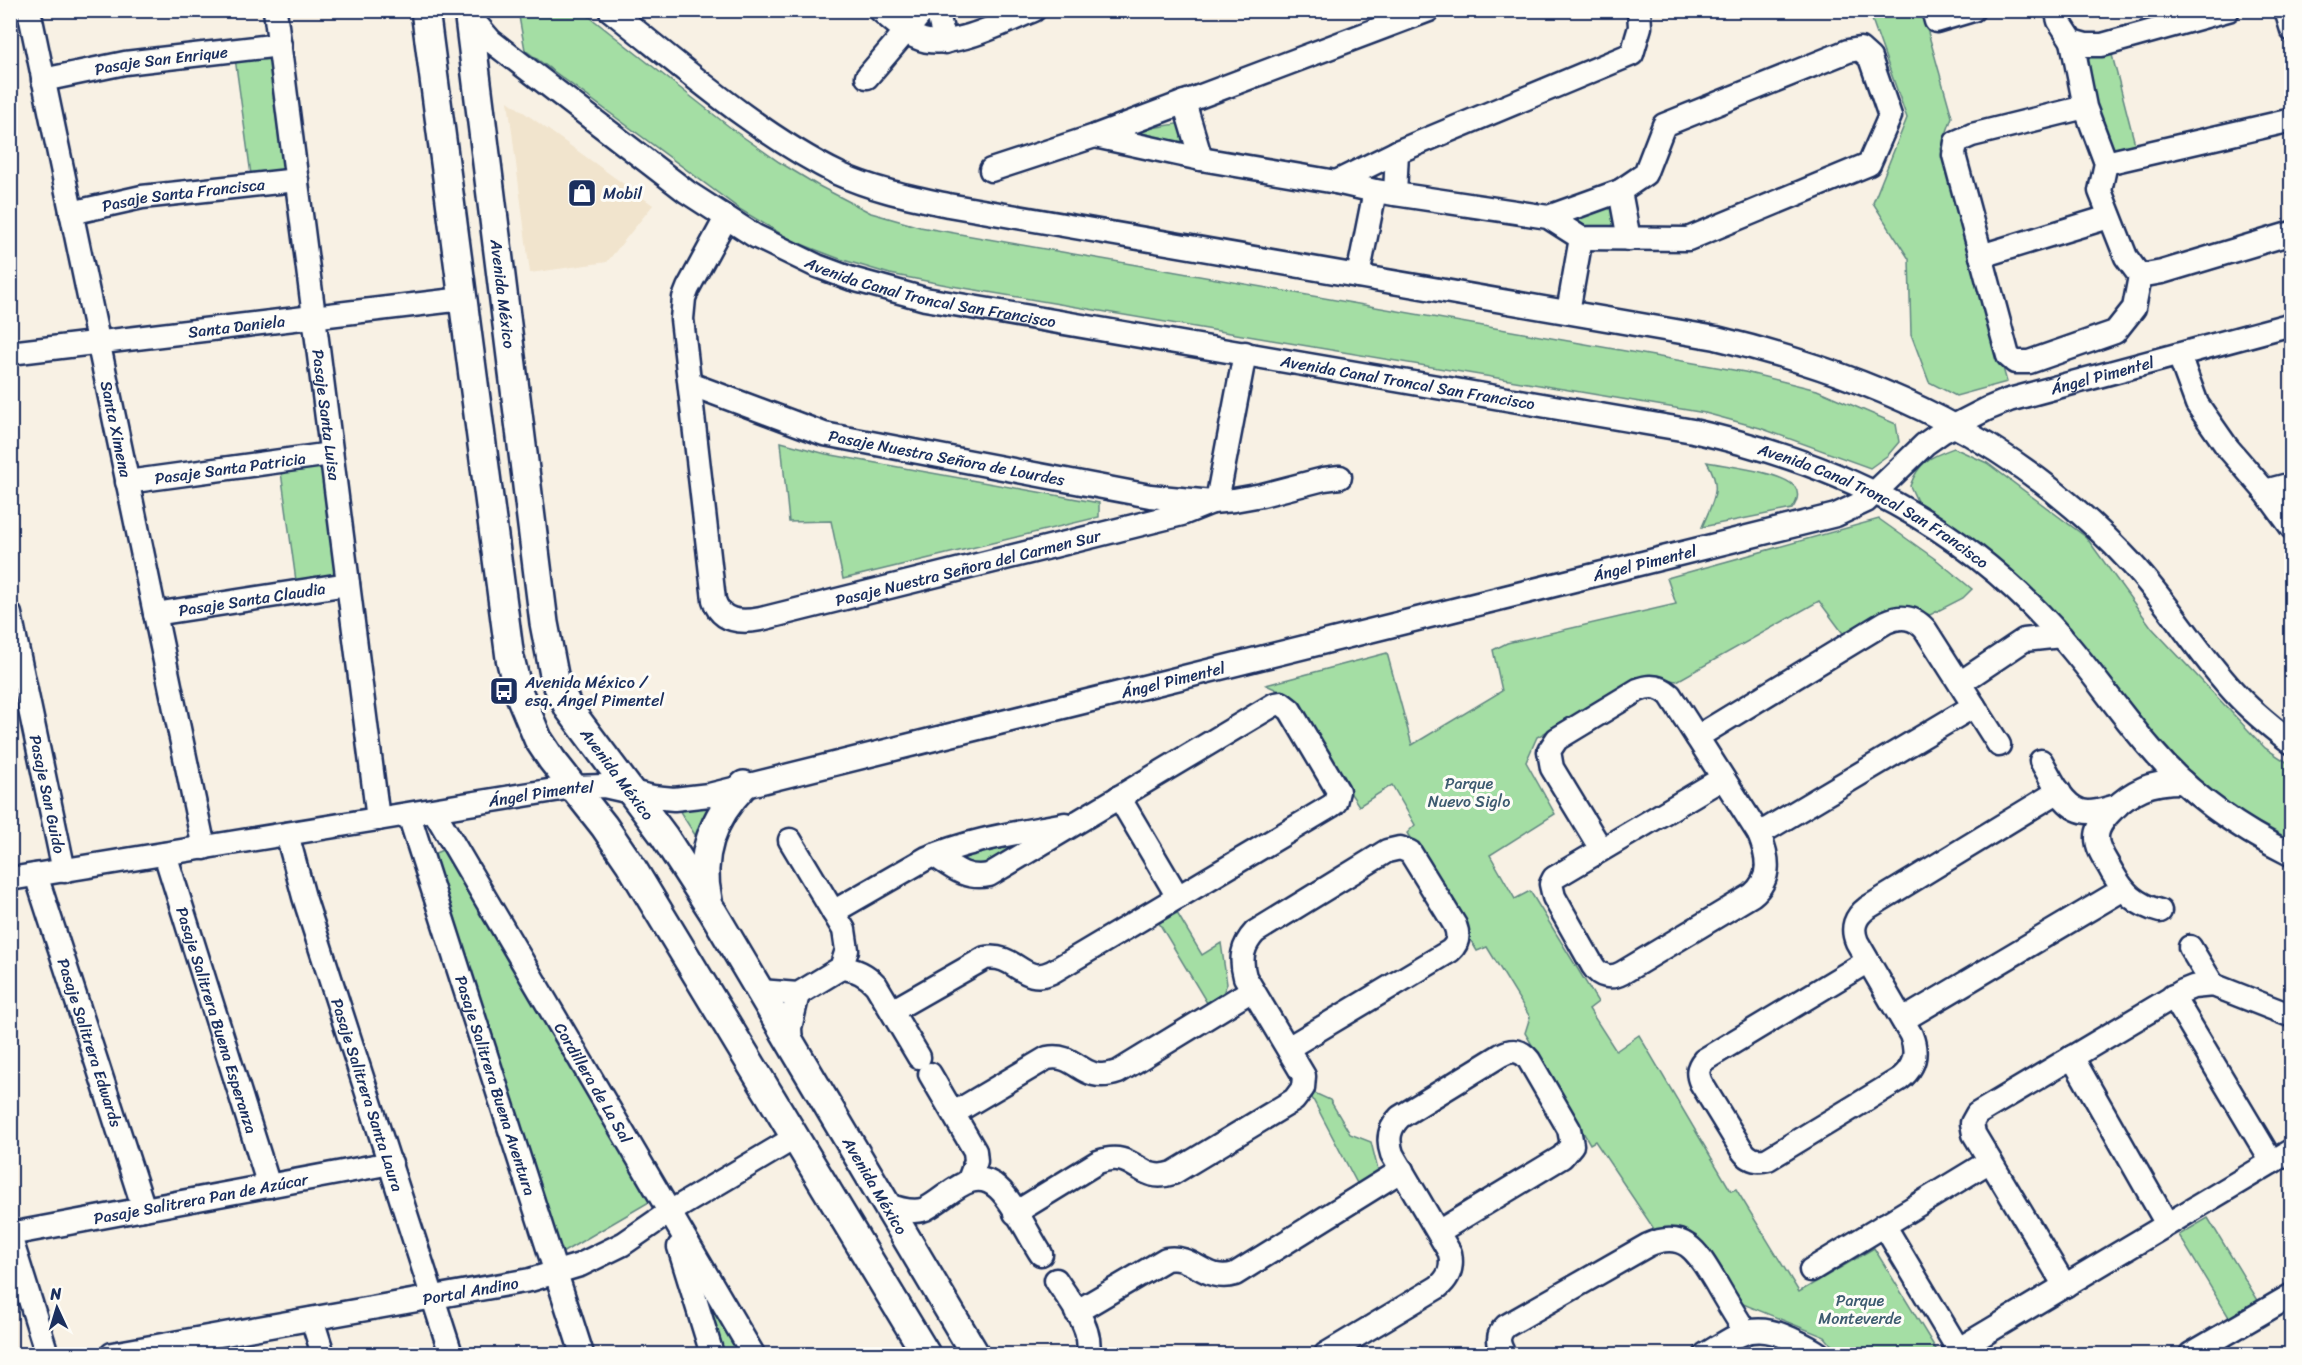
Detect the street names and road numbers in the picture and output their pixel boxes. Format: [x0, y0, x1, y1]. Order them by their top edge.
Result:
street label: Pasaje San Enrique [92, 37, 229, 83]
street label: Pasaje Santa Francisca [99, 169, 267, 220]
street label: Avenida México [482, 237, 524, 350]
street label: Avenida Canal Troncal San Francisco [799, 247, 1058, 336]
street label: Santa Daniela [186, 306, 287, 346]
street label: Avenida Canal Troncal San Francisco [1278, 346, 1537, 418]
street label: Pasaje Santa Luisa [304, 347, 349, 483]
street label: Ángel Pimentel [2046, 347, 2158, 403]
street label: Santa Ximena [92, 378, 141, 481]
street label: Pasaje Nuestra Señora de Lourdes [826, 421, 1068, 494]
street label: Avenida Canal Troncal San Francisco [1754, 434, 1996, 576]
street label: Pasaje Santa Patricia [153, 443, 307, 493]
street label: Pasaje Nuestra Señora del Carmen Sur [832, 520, 1105, 614]
street label: Ángel Pimentel [1589, 536, 1700, 590]
street label: Pasaje Santa Claudia [176, 573, 327, 625]
street label: Ángel Pimentel [1117, 653, 1228, 707]
street label: Avenida México [572, 720, 662, 827]
street label: Pasaje San Guido [21, 732, 74, 856]
street label: Ángel Pimentel [485, 772, 595, 815]
street label: Pasaje Salitrera Buena Esperanza [168, 903, 266, 1137]
street label: Pasaje Salitrera Edwards [49, 954, 131, 1131]
street label: Pasaje Salitrera Buena Aventura [447, 972, 545, 1199]
street label: Pasaje Salitrera Santa Laura [323, 994, 412, 1195]
street label: Cordillera de La Sal [547, 1016, 641, 1149]
street label: Avenida México [834, 1130, 916, 1240]
street label: Pasaje Salitrera Pan de Azúcar [91, 1164, 312, 1233]
street label: Portal Andino [420, 1268, 521, 1313]

